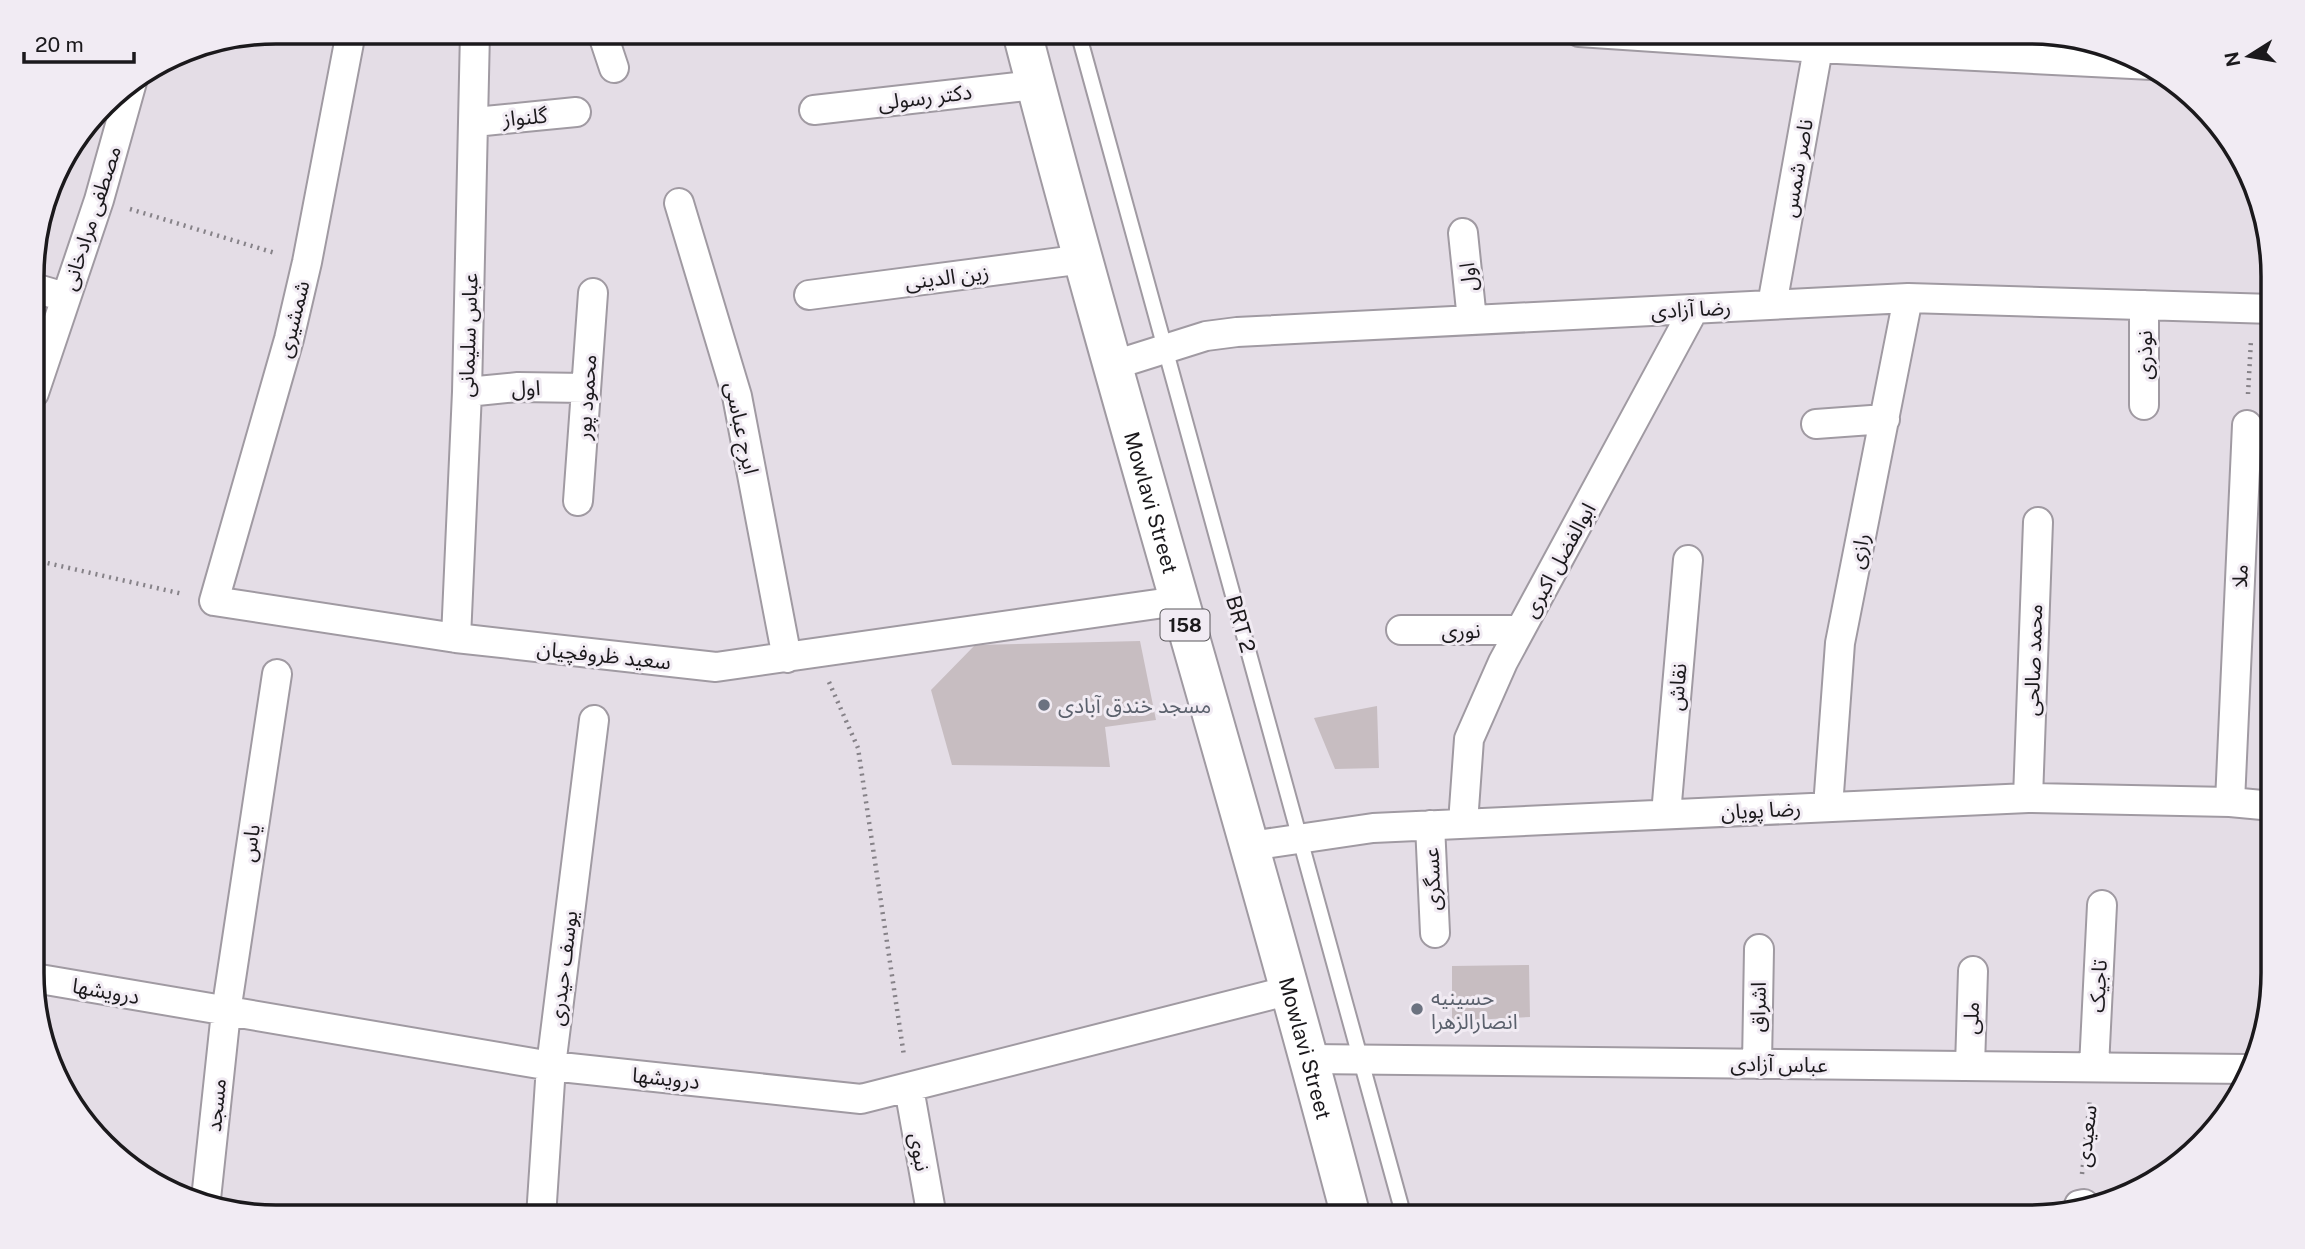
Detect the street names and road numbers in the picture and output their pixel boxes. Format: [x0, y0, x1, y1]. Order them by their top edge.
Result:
street label: دکتر رسولی [877, 79, 973, 115]
street label: گلنواز [501, 103, 549, 131]
street label: ناصر شمس [1776, 117, 1818, 219]
street label: مصطفی مرادخانی [56, 143, 126, 293]
street label: زین الدینی [904, 259, 990, 295]
street label: اول [1454, 261, 1482, 293]
street label: عباس سلیمانی [453, 272, 483, 398]
street label: شمشیری [271, 278, 315, 360]
street label: رضا آزادی [1650, 294, 1732, 324]
street label: نوذری [2132, 330, 2157, 380]
street label: محمود پور [570, 353, 603, 442]
street label: اول [511, 375, 541, 401]
street label: ایرج عباسی [717, 379, 764, 477]
street label: Mowlavi Street [1119, 429, 1183, 576]
street label: ابوالفضل اکبری [1517, 498, 1601, 622]
street label: رازی [1843, 531, 1875, 571]
street label: ملا [2227, 564, 2253, 588]
street label: BRT 2 [1221, 593, 1261, 655]
street label: محمد صالحی [2019, 604, 2047, 716]
road number: 158 [1160, 610, 1210, 640]
street label: نوری [1441, 618, 1481, 643]
street label: سعید ظروفچیان [536, 636, 672, 676]
street label: نقاش [1662, 662, 1692, 712]
street label: رضا پویان [1720, 795, 1802, 826]
street label: یاس [235, 823, 265, 863]
street label: عسگری [1418, 847, 1446, 911]
street label: یوسف حیدری [544, 909, 582, 1027]
street label: تاجیک [2084, 959, 2112, 1013]
street label: درویشها [70, 973, 142, 1009]
street label: Mowlavi Street [1274, 974, 1337, 1122]
street label: اشراق [1745, 982, 1771, 1032]
street label: ملی [1958, 1001, 1984, 1035]
street label: عباس آزادی [1730, 1051, 1828, 1077]
street label: درویشها [631, 1062, 701, 1094]
street label: مسجد [201, 1077, 231, 1133]
street label: سعیدی [2070, 1104, 2102, 1168]
street label: نبوی [904, 1131, 936, 1173]

